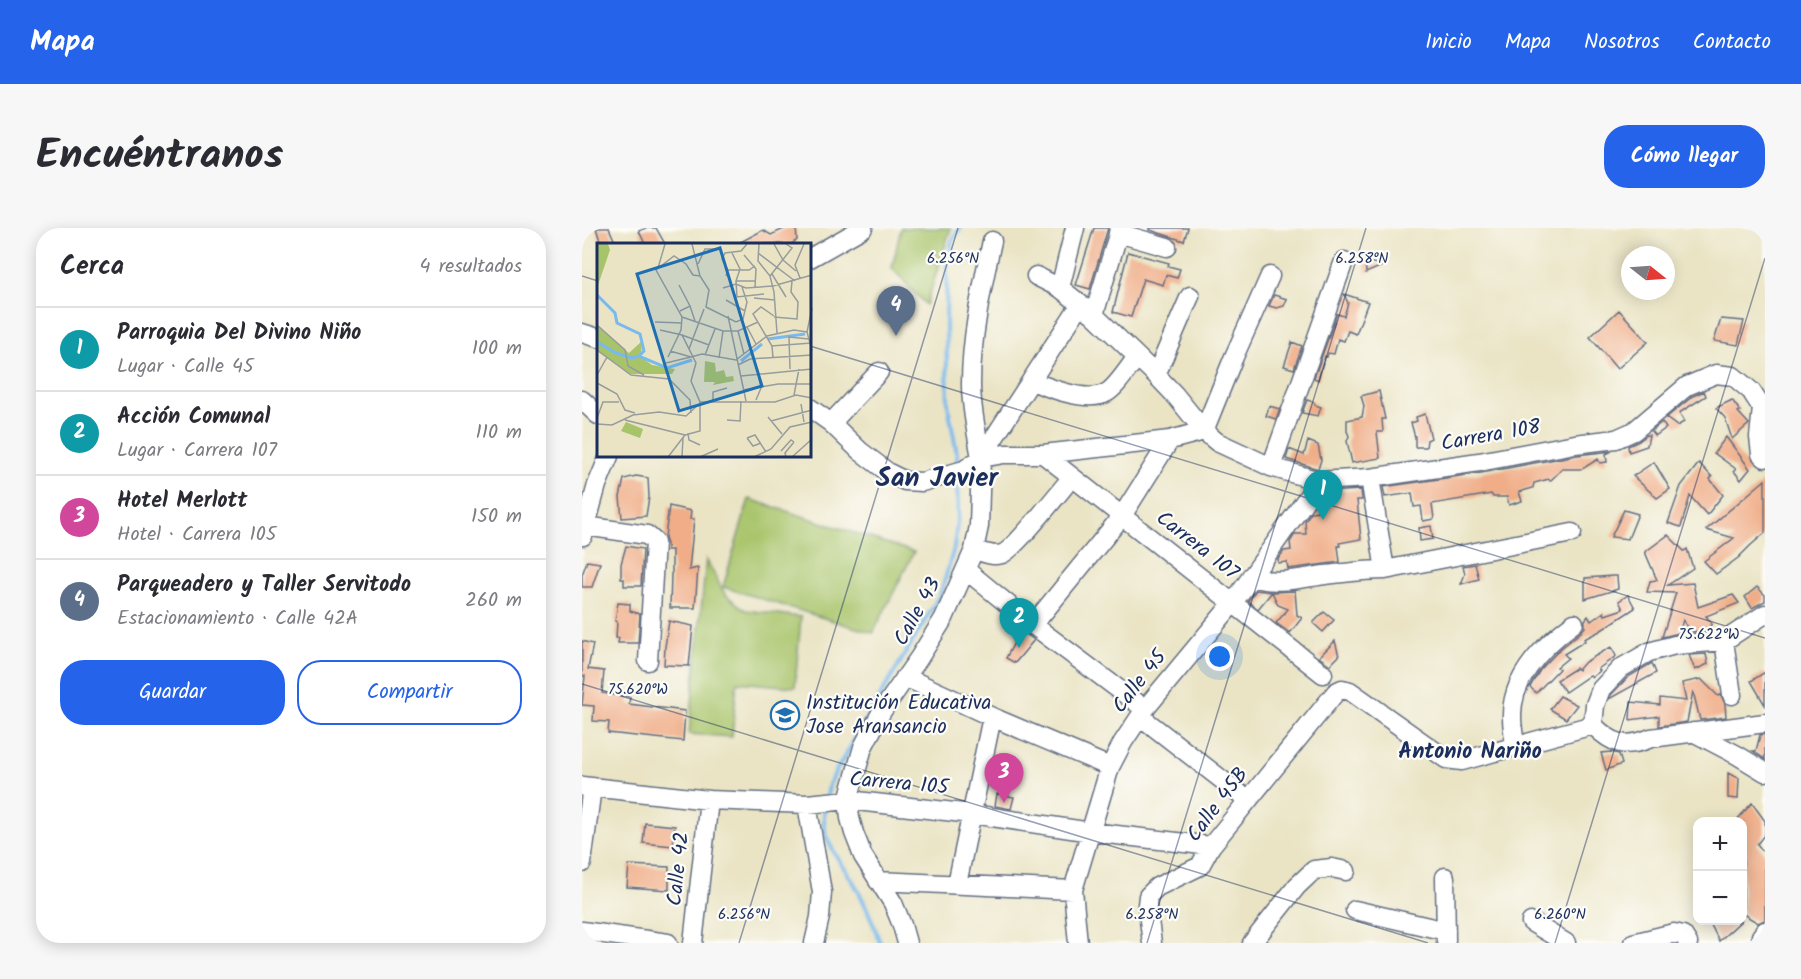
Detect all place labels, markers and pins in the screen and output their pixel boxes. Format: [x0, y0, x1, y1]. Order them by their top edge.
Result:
pin: 4 [876, 286, 916, 336]
pin: 1 [1304, 470, 1342, 520]
pin: 2 [1000, 598, 1038, 648]
place label: Institución Educativa Jose Aransancio [806, 687, 991, 744]
school or university icon: Institución Educativa Jose Aransancio [769, 699, 801, 731]
pin: 3 [984, 754, 1024, 803]

